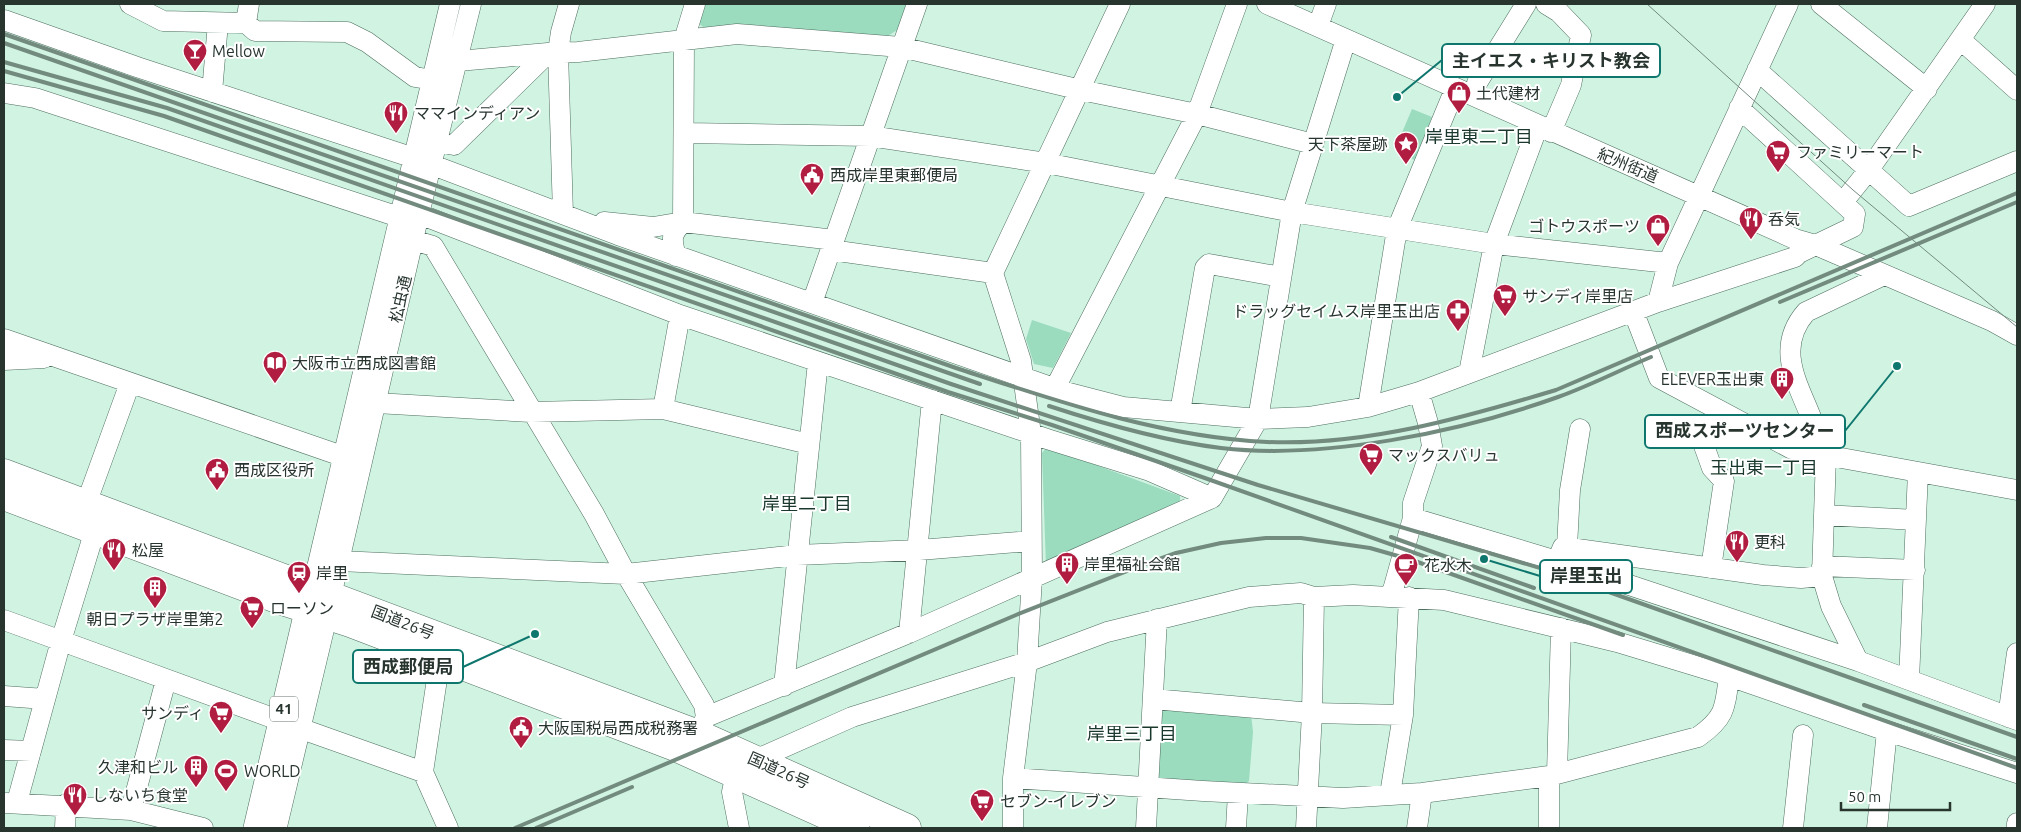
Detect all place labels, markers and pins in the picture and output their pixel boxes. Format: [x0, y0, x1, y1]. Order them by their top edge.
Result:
bar icon: Mellow [182, 38, 208, 72]
place label: Mellow [212, 42, 265, 60]
callout: 主イエス・キリスト教会 [1442, 44, 1660, 77]
shop icon: 土代建材 [1446, 80, 1472, 114]
place label: 土代建材 [1476, 84, 1540, 102]
restaurant icon: ママインディアン [383, 100, 409, 134]
place label: ママインディアン [414, 104, 540, 122]
place icon: 天下茶屋跡 [1393, 131, 1419, 165]
place label: 天下茶屋跡 [1308, 135, 1388, 153]
supermarket icon: ファミリーマート [1765, 139, 1791, 173]
place label: ファミリーマート [1796, 143, 1924, 161]
public building icon: 西成岸里東郵便局 [799, 162, 825, 196]
place label: 西成岸里東郵便局 [830, 166, 958, 184]
restaurant icon: 呑気 [1738, 206, 1764, 240]
place label: 呑気 [1768, 210, 1800, 228]
shop icon: ゴトウスポーツ [1645, 213, 1671, 247]
place label: ゴトウスポーツ [1528, 217, 1640, 235]
supermarket icon: サンディ岸里店 [1492, 283, 1518, 317]
place label: サンディ岸里店 [1522, 287, 1633, 305]
pharmacy icon: ドラッグセイムス岸里玉出店 [1445, 298, 1471, 332]
place label: ドラッグセイムス岸里玉出店 [1232, 302, 1440, 320]
library icon: 大阪市立西成図書館 [262, 350, 288, 384]
place label: 大阪市立西成図書館 [292, 354, 436, 372]
building icon: ELEVER玉出東 [1769, 366, 1795, 400]
place label: ELEVER玉出東 [1661, 370, 1764, 388]
callout: 西成スポーツセンター [1645, 415, 1845, 448]
supermarket icon: マックスバリュ [1358, 442, 1384, 476]
place label: マックスバリュ [1388, 446, 1500, 464]
public building icon: 西成区役所 [204, 457, 230, 491]
place label: 西成区役所 [234, 461, 314, 479]
restaurant icon: 更科 [1724, 529, 1750, 563]
place label: 更科 [1754, 533, 1786, 551]
restaurant icon: 松屋 [101, 537, 127, 571]
place label: 松屋 [132, 541, 164, 559]
building icon: 岸里福祉会館 [1054, 551, 1080, 585]
cafe icon: 花水木 [1393, 552, 1419, 586]
place label: 岸里福祉会館 [1084, 555, 1180, 573]
place label: 花水木 [1424, 556, 1472, 574]
station icon: 岸里 [286, 560, 312, 594]
callout: 岸里玉出 [1540, 560, 1632, 593]
place label: 岸里 [316, 564, 348, 582]
building icon: 朝日プラザ岸里第2 [142, 575, 168, 609]
supermarket icon: ローソン [239, 595, 265, 629]
place label: ローソン [270, 599, 334, 617]
place label: 朝日プラザ岸里第2 [86, 610, 224, 628]
callout: 西成郵便局 [353, 650, 463, 683]
supermarket icon: サンディ [208, 700, 234, 734]
place label: サンディ [141, 704, 204, 722]
public building icon: 大阪国税局西成税務署 [508, 715, 534, 749]
place label: 大阪国税局西成税務署 [538, 719, 698, 737]
building icon: 久津和ビル [183, 754, 209, 788]
place label: 久津和ビル [98, 758, 178, 776]
sports icon: WORLD [213, 758, 239, 792]
place label: WORLD [244, 762, 301, 780]
restaurant icon: しないち食堂 [62, 782, 88, 816]
place label: しないち食堂 [92, 786, 188, 804]
supermarket icon: セブン-イレブン [969, 788, 995, 822]
place label: セブン-イレブン [1000, 792, 1117, 810]

